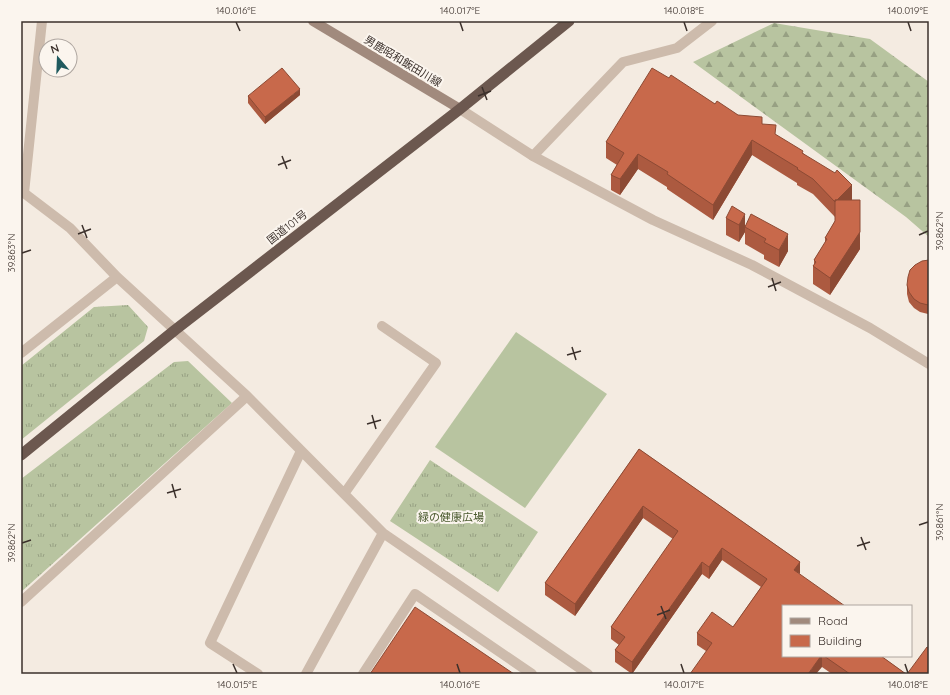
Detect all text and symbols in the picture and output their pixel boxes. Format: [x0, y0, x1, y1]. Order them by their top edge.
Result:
text: 140.016°E [216, 4, 257, 17]
text: 140.017°E [440, 4, 480, 17]
text: 140.018°E [664, 4, 705, 17]
text: 140.019°E [888, 4, 929, 17]
street label: 男鹿昭和飯田川線 [362, 32, 444, 90]
north arrow [38, 38, 78, 78]
text: N [49, 41, 61, 56]
street label: 国道101号 [264, 207, 310, 247]
text: 39.862°N [933, 211, 946, 251]
text: 39.863°N [5, 234, 18, 272]
text: 39.861°N [933, 503, 946, 541]
park label: 緑の健康広場 [418, 510, 484, 524]
text: 39.862°N [5, 523, 18, 563]
legend [782, 605, 912, 657]
text: Road [818, 613, 848, 628]
text: Building [818, 633, 862, 648]
text: 140.015°E [217, 678, 258, 691]
text: 140.016°E [440, 678, 481, 691]
text: 140.017°E [664, 678, 704, 691]
text: 140.018°E [888, 678, 929, 691]

